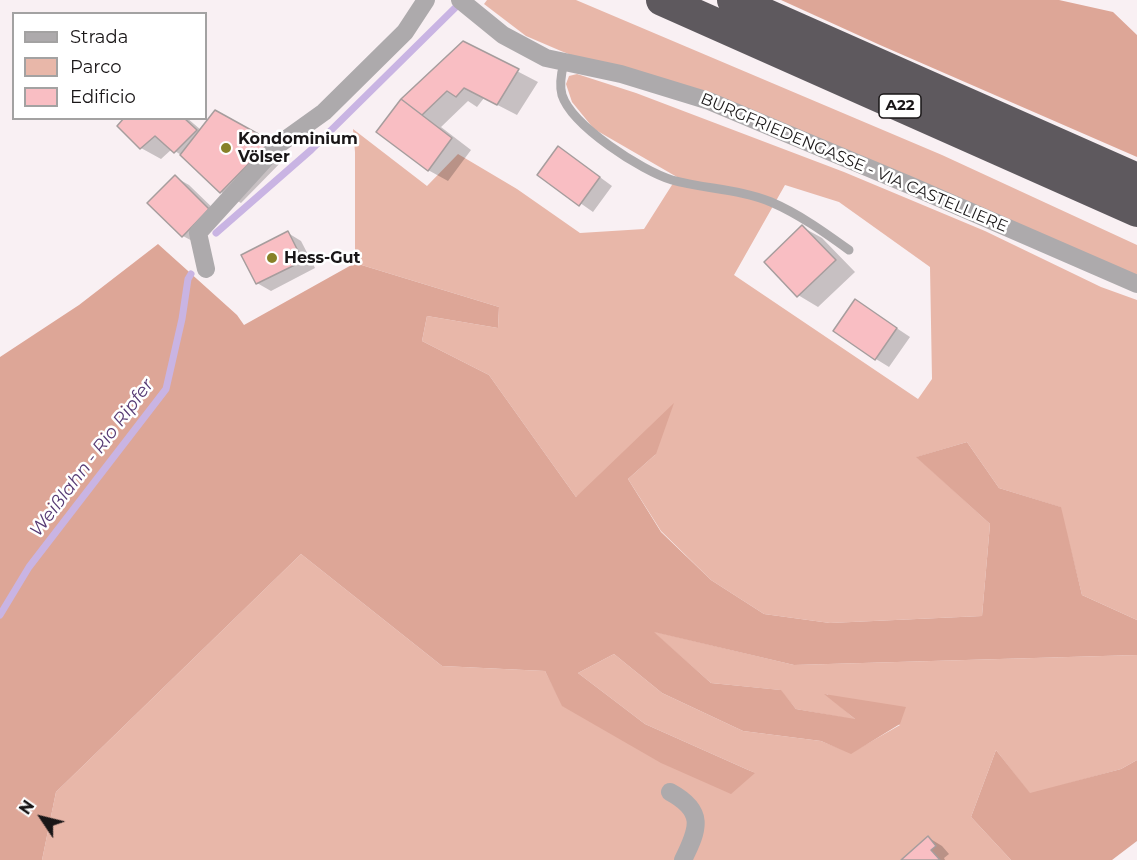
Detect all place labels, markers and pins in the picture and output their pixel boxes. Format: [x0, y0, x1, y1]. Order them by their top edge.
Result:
place label: Kondominium Völser [238, 129, 358, 167]
marker: Kondominium Völser [219, 141, 233, 155]
place label: Hess-Gut [284, 248, 361, 268]
marker: Hess-Gut [265, 251, 279, 265]

